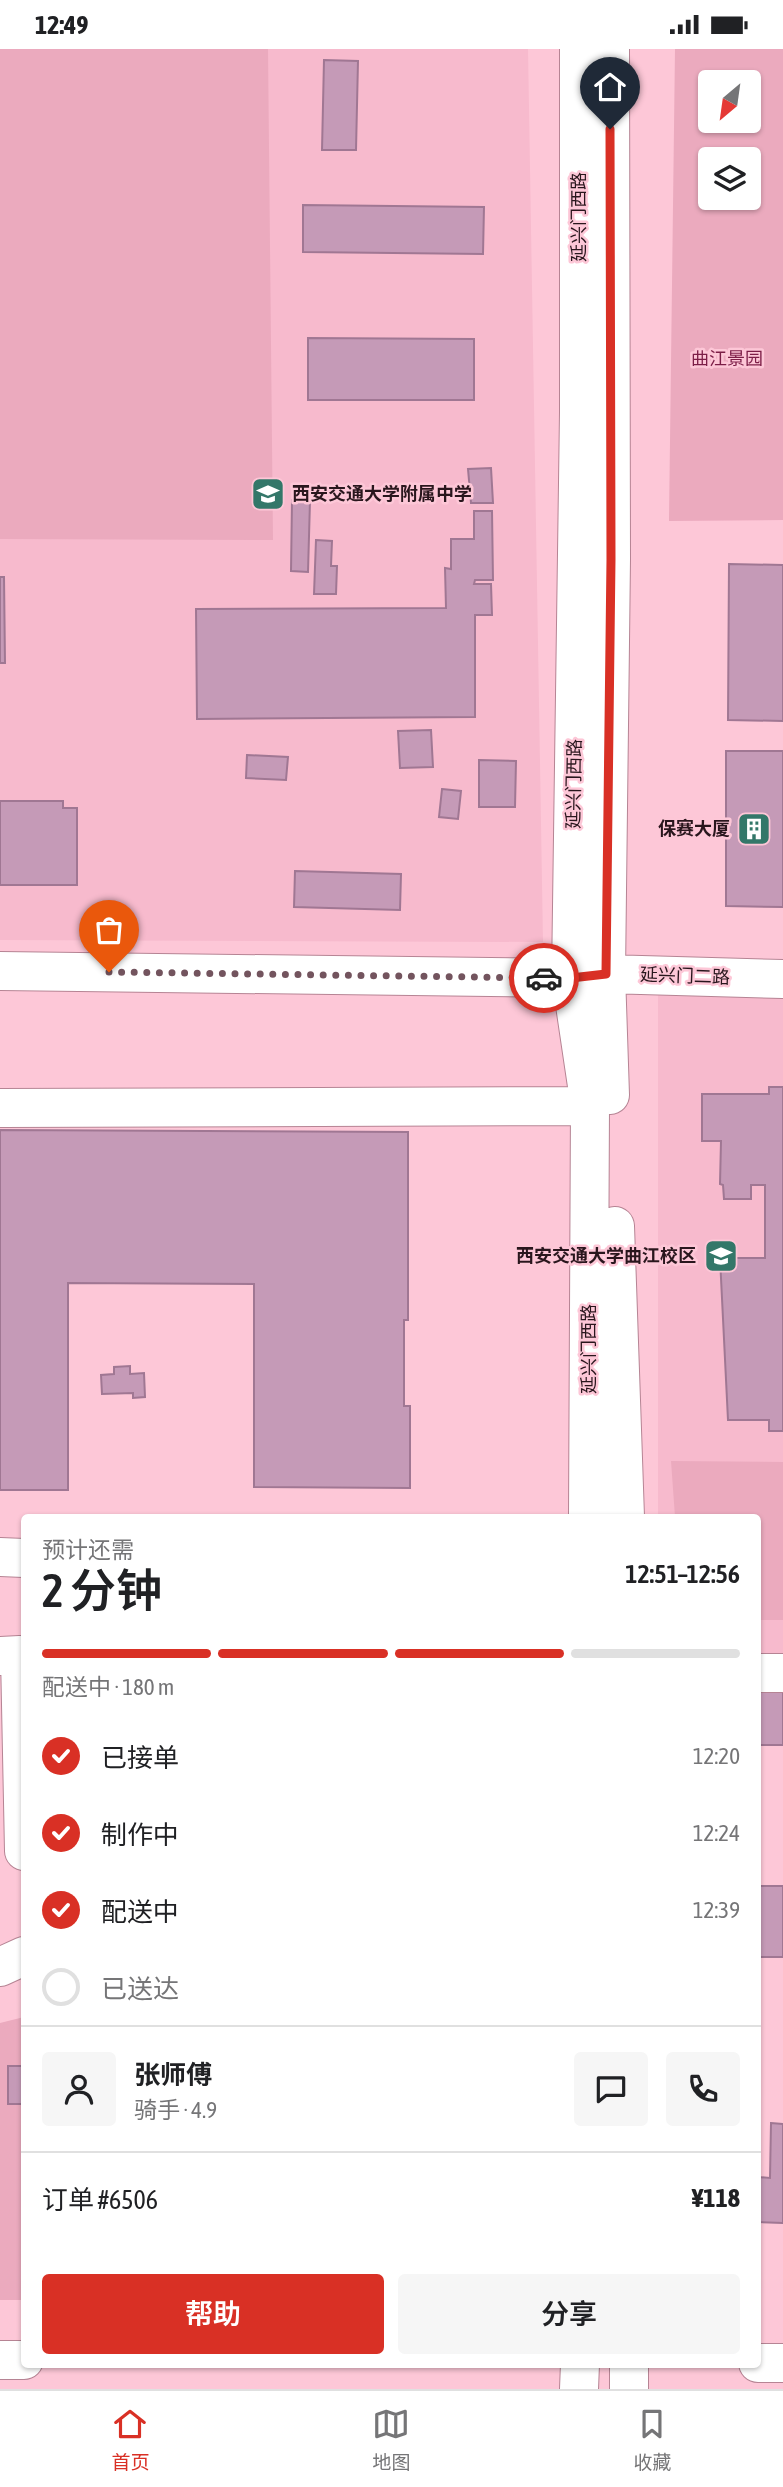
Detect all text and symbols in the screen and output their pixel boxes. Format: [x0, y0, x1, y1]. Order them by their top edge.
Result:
text: 12:49 [35, 10, 89, 40]
pin [580, 57, 640, 129]
icon: home [591, 68, 629, 106]
north arrow [698, 70, 761, 133]
map controls [698, 70, 761, 210]
button: layers [698, 147, 761, 210]
street label: 延兴门西路 [568, 172, 589, 262]
park label: 曲江景园 [691, 348, 763, 369]
school or university icon: 西安交通大学附属中学 [249, 475, 287, 513]
place label: 西安交通大学附属中学 [292, 483, 472, 504]
street label: 延兴门西路 [562, 739, 585, 829]
building icon: 保赛大厦 [735, 810, 773, 848]
place label: 保赛大厦 [658, 818, 730, 839]
pin [79, 900, 139, 972]
icon: bag [90, 911, 128, 949]
courier [509, 943, 579, 1013]
icon: car [525, 959, 563, 997]
street label: 延兴门二路 [640, 963, 730, 988]
school or university icon: 西安交通大学曲江校区 [702, 1237, 740, 1275]
place label: 西安交通大学曲江校区 [516, 1245, 696, 1266]
street label: 延兴门西路 [578, 1304, 599, 1394]
text: 预计还需 [42, 1537, 134, 1563]
text: 12:51–12:56 [625, 1559, 740, 1589]
text: 2 分钟 [42, 1564, 162, 1617]
text: 配送中 · 180 m [42, 1674, 174, 1700]
icon: check [42, 1737, 80, 1775]
text: 已接单 [101, 1743, 179, 1773]
text: 12:20 [693, 1743, 740, 1769]
icon: check [42, 1814, 80, 1852]
text: 制作中 [101, 1820, 179, 1850]
text: 12:24 [693, 1820, 740, 1846]
icon: check [42, 1891, 80, 1929]
text: 配送中 [101, 1897, 179, 1927]
text: 12:39 [693, 1897, 740, 1923]
text: 已送达 [101, 1974, 179, 2004]
button: person [42, 2052, 116, 2126]
button: chat [574, 2052, 648, 2126]
button: phone [666, 2052, 740, 2126]
text: 张师傅 [134, 2060, 212, 2090]
text: 骑手 · 4.9 [134, 2097, 217, 2123]
text: ¥118 [692, 2183, 740, 2213]
text: 订单 #6506 [42, 2185, 158, 2215]
button: 帮助 [42, 2274, 384, 2354]
button: 分享 [398, 2274, 740, 2354]
tab: 首页 [111, 2405, 150, 2474]
tab: 地图 [372, 2405, 411, 2474]
tab: 收藏 [633, 2405, 672, 2474]

